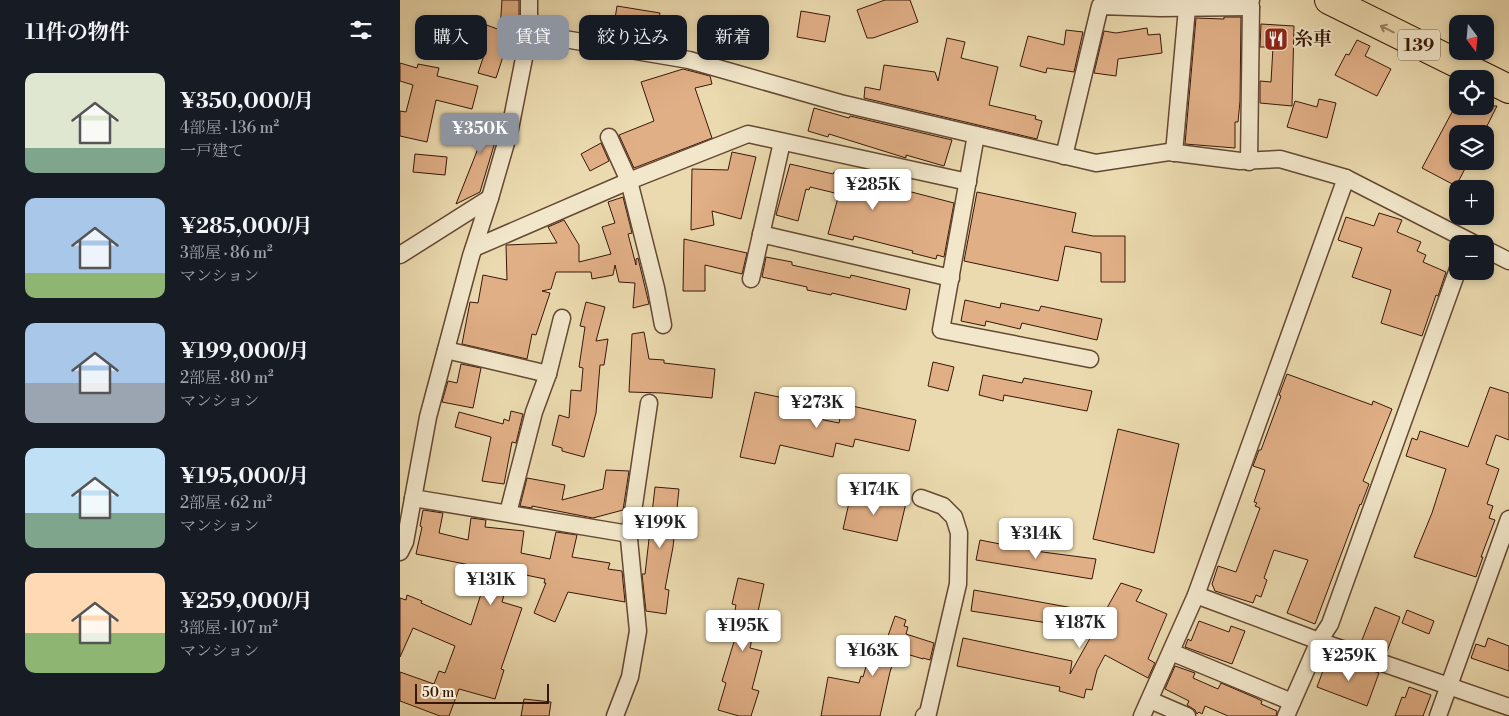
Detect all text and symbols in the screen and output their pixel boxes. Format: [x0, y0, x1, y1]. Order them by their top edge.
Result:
chip: 購入 [415, 15, 487, 60]
chip: 賃貸 [497, 15, 569, 60]
chip: 絞り込み [579, 15, 687, 60]
chip: 新着 [697, 15, 769, 60]
north arrow [1449, 15, 1494, 60]
map controls [1449, 15, 1494, 280]
icon: filters [347, 16, 375, 44]
text: 11件の物件 [25, 20, 130, 46]
one-way arrow [1380, 24, 1395, 33]
restaurant icon: 糸車 [1263, 26, 1289, 52]
place label: 糸車 [1294, 27, 1332, 51]
road number: 139 [1398, 30, 1440, 60]
button: locate [1449, 70, 1494, 115]
text: ¥350,000/月 [180, 89, 314, 115]
icon: home [65, 93, 125, 153]
pin: ¥350K [445, 112, 515, 155]
text: 4部屋 · 136 m² [180, 118, 279, 138]
text: ¥350K [452, 119, 508, 139]
button: layers [1449, 125, 1494, 170]
text: 一戸建て [180, 141, 244, 161]
pin: ¥285K [838, 168, 908, 211]
text: ¥285K [845, 175, 901, 195]
button: + [1449, 180, 1494, 225]
text: ¥285,000/月 [180, 214, 313, 240]
icon: home [65, 218, 125, 278]
button: − [1449, 235, 1494, 280]
text: 3部屋 · 86 m² [180, 243, 273, 263]
text: マンション [180, 266, 259, 286]
text: ¥199,000/月 [180, 339, 310, 365]
icon: home [65, 343, 125, 403]
text: 2部屋 · 80 m² [180, 368, 274, 388]
pin: ¥273K [782, 386, 852, 429]
text: マンション [180, 391, 259, 411]
text: ¥273K [790, 393, 844, 413]
text: ¥195,000/月 [180, 464, 309, 490]
icon: home [65, 468, 125, 528]
pin: ¥174K [839, 474, 909, 516]
text: ¥174K [848, 480, 900, 500]
text: 2部屋 · 62 m² [180, 493, 272, 513]
pin: ¥199K [625, 506, 695, 549]
text: ¥199K [634, 513, 686, 533]
text: マンション [180, 516, 259, 536]
pin: ¥314K [1001, 518, 1071, 560]
text: ¥314K [1010, 524, 1062, 544]
pin: ¥131K [456, 564, 526, 606]
text: ¥131K [466, 570, 516, 590]
text: ¥259,000/月 [180, 589, 313, 615]
icon: home [65, 593, 125, 653]
pin: ¥187K [1045, 606, 1115, 649]
pin: ¥195K [708, 610, 778, 652]
text: ¥187K [1054, 613, 1106, 633]
text: ¥195K [717, 616, 769, 636]
text: 3部屋 · 107 m² [180, 618, 278, 638]
pin: ¥163K [838, 634, 908, 677]
pin: ¥259K [1314, 640, 1384, 682]
text: マンション [180, 641, 259, 661]
text: ¥163K [847, 641, 899, 661]
text: ¥259K [1321, 646, 1377, 666]
scale bar [415, 681, 549, 704]
text: 50 m [422, 684, 454, 702]

